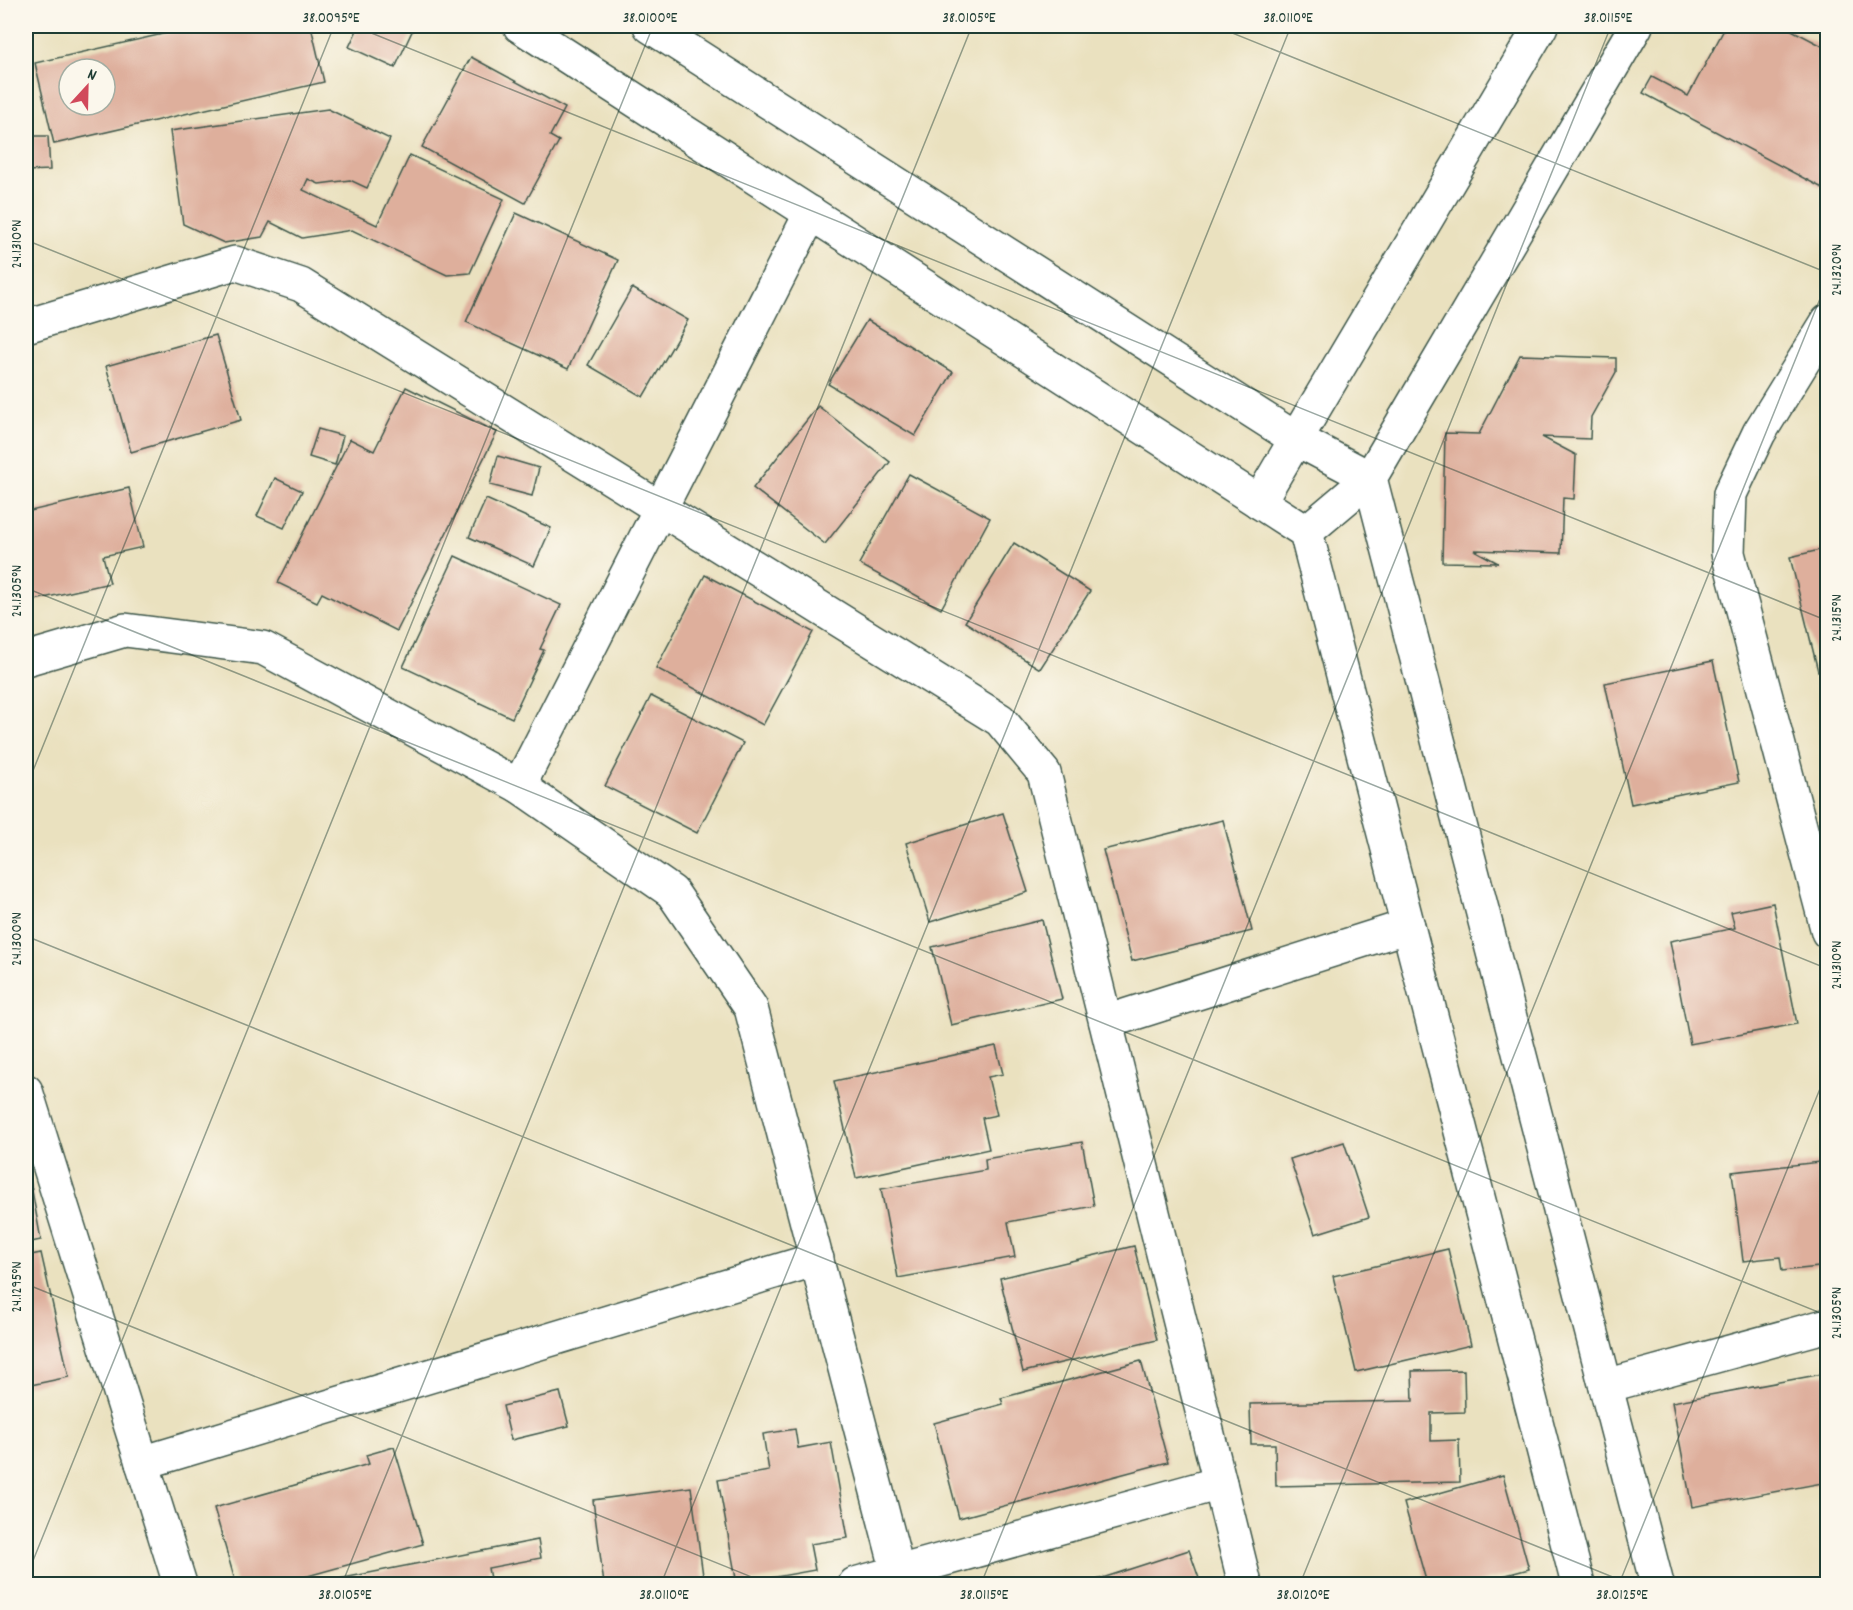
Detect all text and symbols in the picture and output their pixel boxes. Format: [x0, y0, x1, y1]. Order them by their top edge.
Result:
text: 38.0095°E [303, 8, 360, 30]
text: 38.0100°E [623, 8, 677, 30]
text: 38.0105°E [942, 8, 996, 30]
text: 38.0110°E [1263, 8, 1313, 30]
text: 38.0115°E [1584, 8, 1632, 30]
north arrow [57, 57, 117, 117]
text: N [84, 63, 100, 88]
text: 24.1310°N [7, 220, 29, 268]
text: 24.1320°N [1827, 244, 1849, 296]
text: 24.1305°N [7, 565, 29, 617]
text: 24.1315°N [1827, 594, 1849, 642]
text: 24.1300°N [7, 912, 29, 966]
text: 24.1310°N [1827, 941, 1849, 989]
text: 24.1295°N [7, 1261, 29, 1313]
text: 24.1305°N [1827, 1287, 1849, 1339]
text: 38.0105°E [318, 1585, 372, 1607]
text: 38.0110°E [639, 1585, 689, 1607]
text: 38.0115°E [960, 1585, 1008, 1607]
text: 38.0120°E [1277, 1585, 1330, 1607]
text: 38.0125°E [1596, 1585, 1648, 1607]

